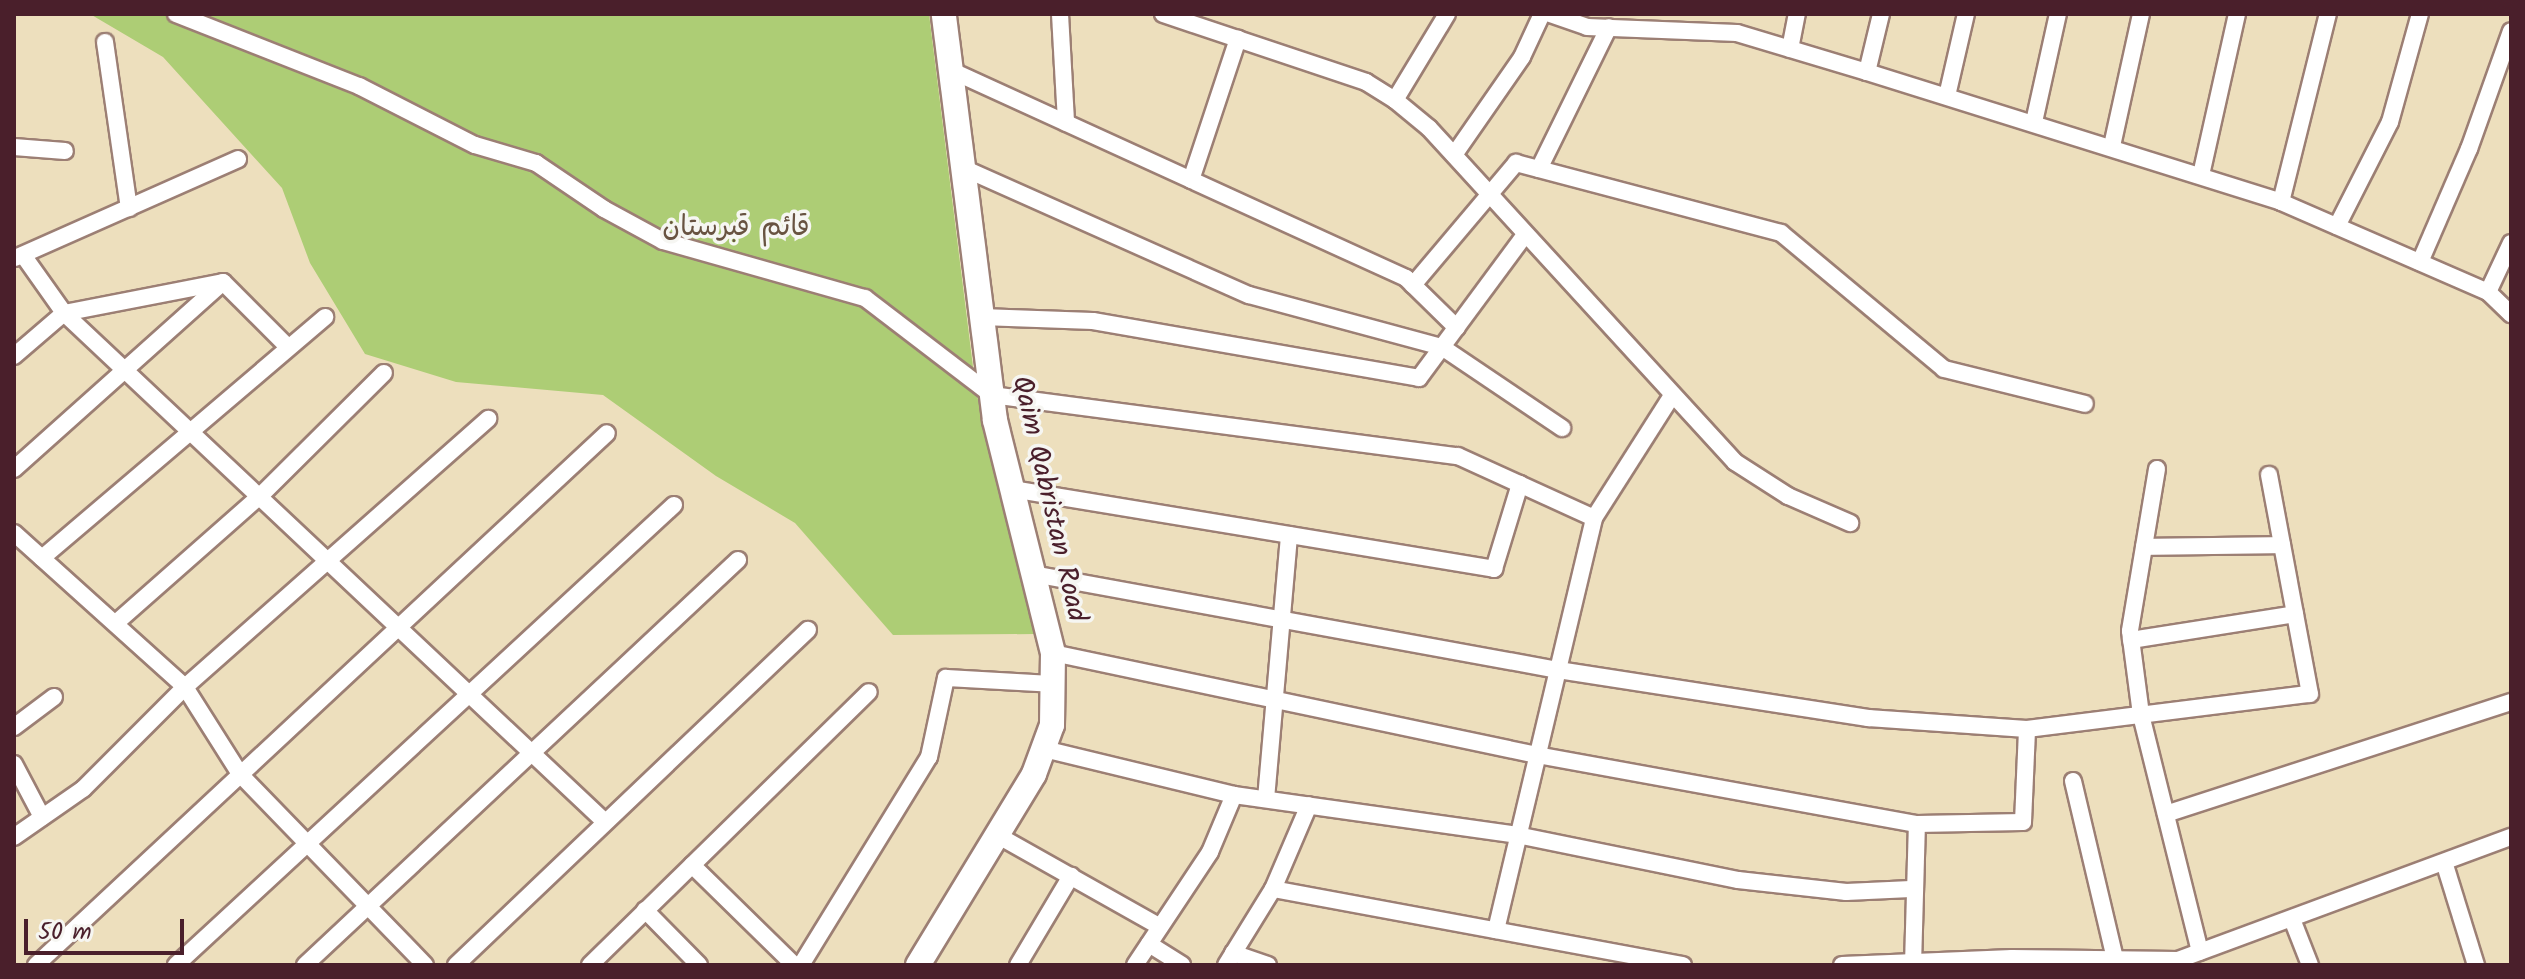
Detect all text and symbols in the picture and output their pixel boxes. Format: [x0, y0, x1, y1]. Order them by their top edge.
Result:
park label: قائم قبرستان [662, 211, 810, 245]
street label: Qaim Qabristan Road [1003, 373, 1093, 625]
scale bar [28, 903, 188, 953]
text: 50 m [38, 913, 92, 952]

